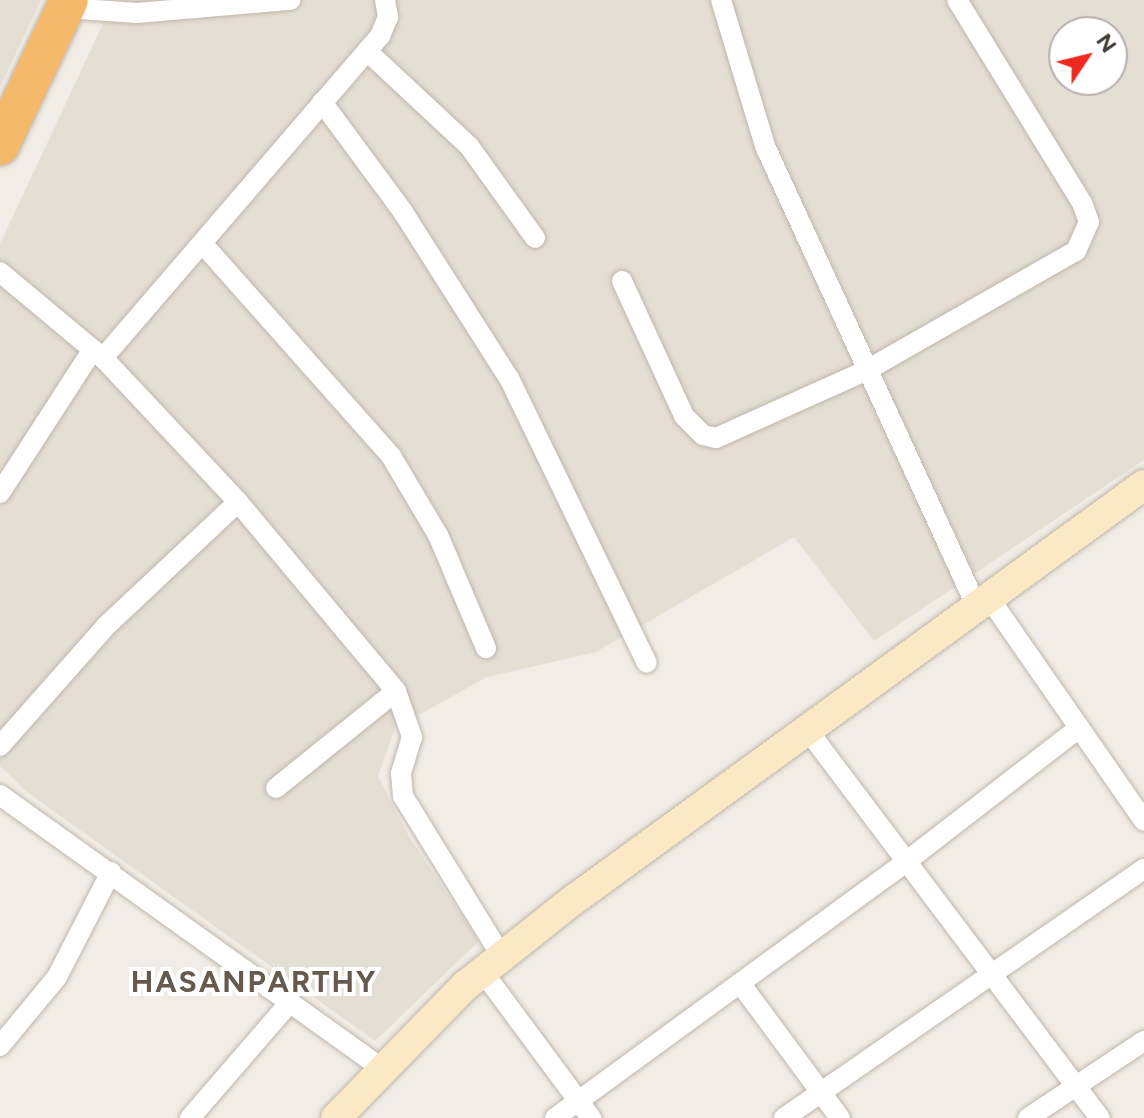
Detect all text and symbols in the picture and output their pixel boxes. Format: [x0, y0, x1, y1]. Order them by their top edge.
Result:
north arrow [1048, 16, 1128, 96]
text: N [1090, 28, 1122, 58]
district label: HASANPARTHY [131, 964, 377, 1000]

